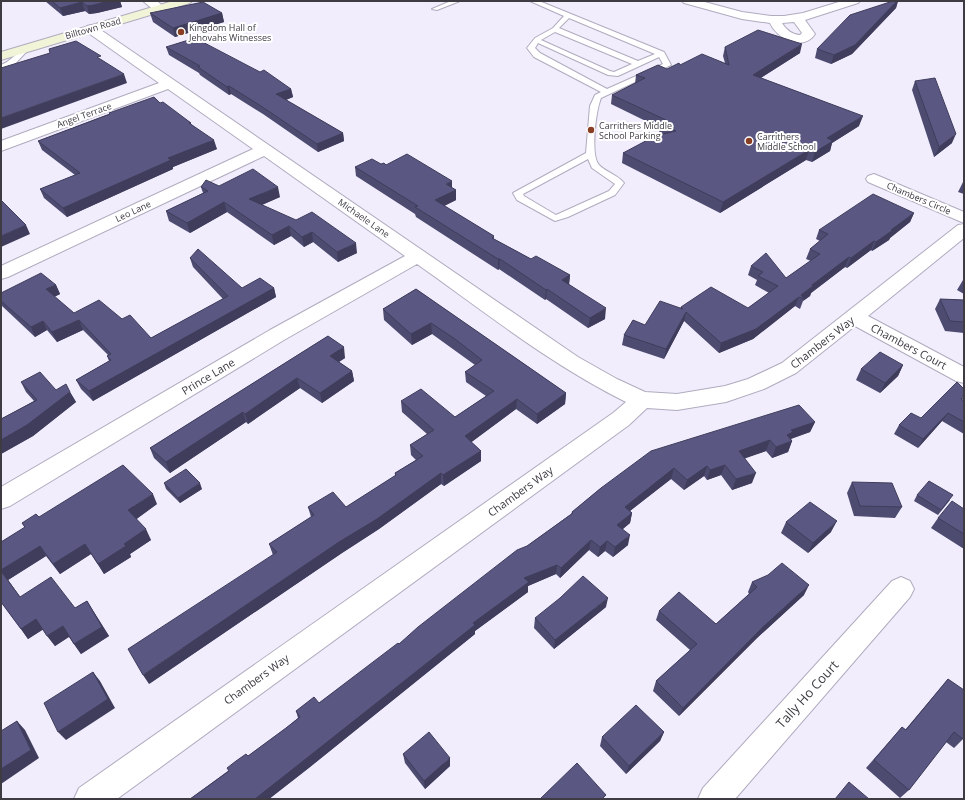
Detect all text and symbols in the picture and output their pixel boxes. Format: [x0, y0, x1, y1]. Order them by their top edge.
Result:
street label: Billtown Road [64, 14, 122, 42]
place label: Kingdom Hall of Jehovahs Witnesses [188, 21, 271, 44]
marker: Kingdom Hall of Jehovahs Witnesses [176, 27, 186, 37]
street label: Angel Terrace [55, 99, 113, 131]
place label: Carrithers Middle School Parking [599, 119, 672, 142]
marker: Carrithers Middle School Parking [586, 125, 596, 135]
place label: Carrithers Middle School [757, 130, 816, 153]
marker: Carrithers Middle School [744, 136, 754, 146]
street label: Chambers Circle [885, 179, 953, 217]
street label: Michaele Lane [336, 195, 392, 241]
street label: Leo Lane [113, 197, 153, 225]
street label: Chambers Way [787, 312, 857, 372]
street label: Chambers Court [868, 320, 950, 372]
street label: Prince Lane [179, 354, 237, 398]
street label: Chambers Way [484, 462, 556, 520]
street label: Chambers Way [220, 650, 292, 708]
street label: Tally Ho Court [772, 656, 843, 732]

